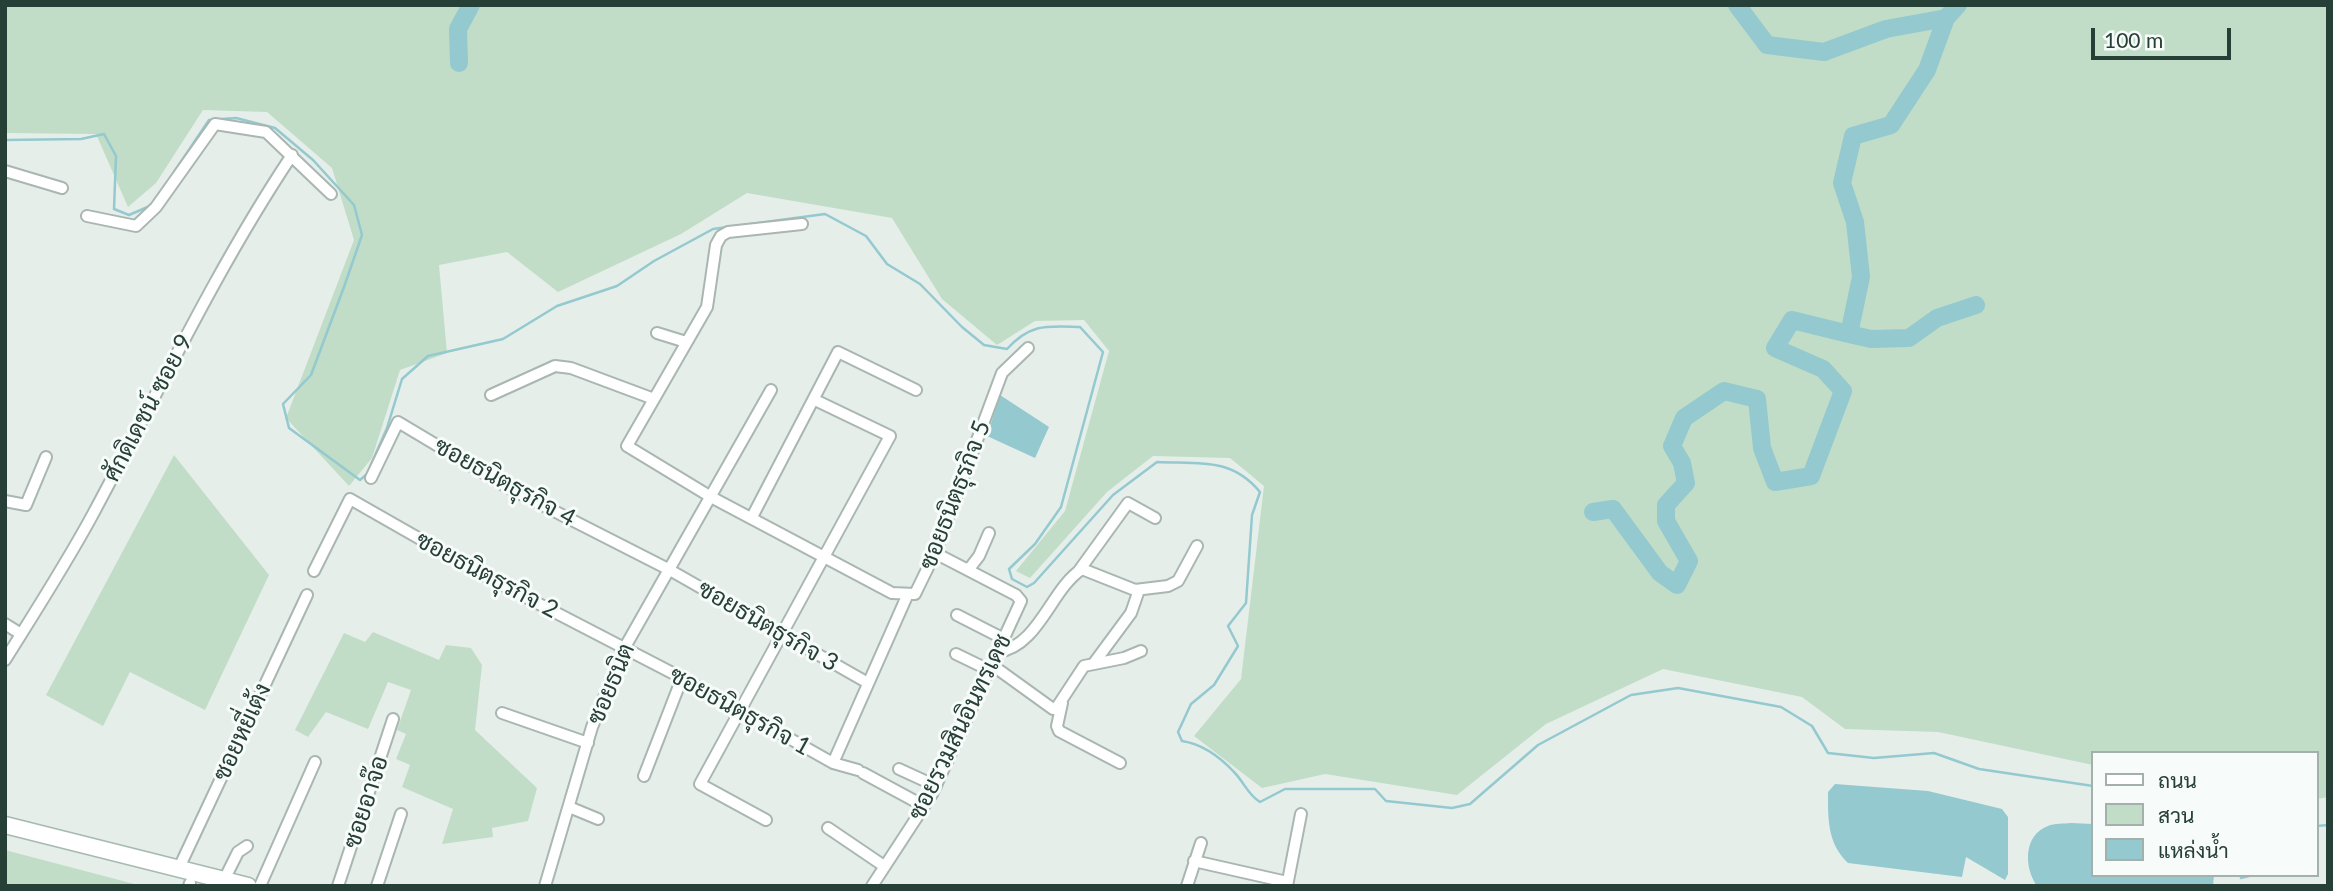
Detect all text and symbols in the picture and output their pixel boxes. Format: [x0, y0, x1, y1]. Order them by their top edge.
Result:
scale bar [2095, 14, 2235, 58]
text: 100 m [2104, 27, 2163, 52]
street label: ศักดิเดชน์ ซอย 9 [97, 329, 199, 487]
street label: ซอยธนิตธุรกิจ 5 [913, 416, 997, 574]
street label: ซอยธนิตธุรกิจ 4 [429, 431, 581, 533]
street label: ซอยธนิตธุรกิจ 2 [411, 525, 563, 625]
street label: ซอยธนิตธุรกิจ 3 [693, 574, 843, 678]
street label: ซอยรวมสินอินทรเดช [902, 629, 1018, 825]
street label: ซอยธนิต [581, 639, 641, 729]
street label: ซอยธนิตธุรกิจ 1 [664, 660, 816, 762]
street label: ซอยหยี่เต้ง [207, 679, 277, 785]
legend [2092, 751, 2319, 877]
street label: ซอยอาจ๊อ [338, 752, 394, 852]
text: ถนน [2158, 767, 2197, 792]
text: สวน [2158, 802, 2194, 827]
text: แหล่งน้ำ [2158, 837, 2229, 862]

